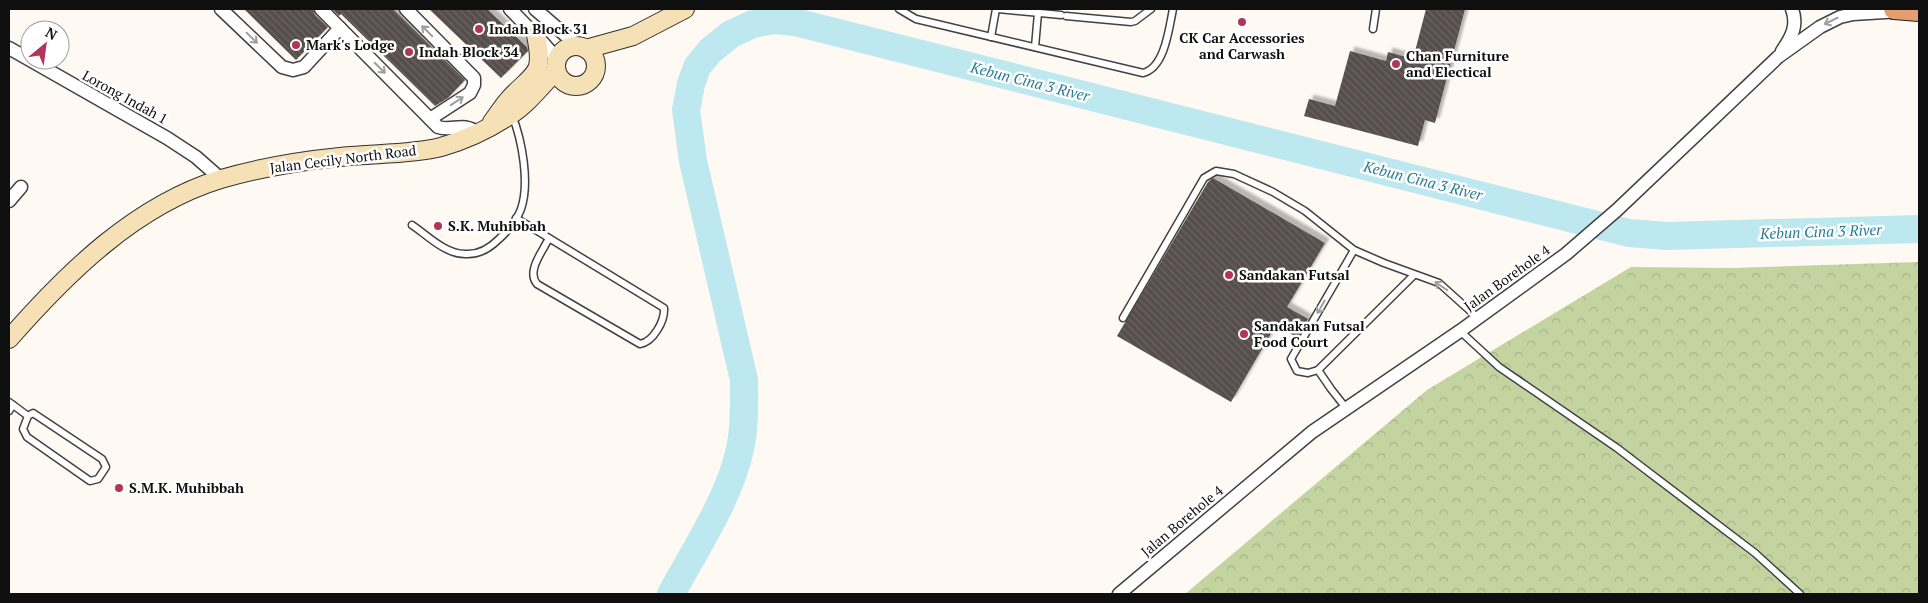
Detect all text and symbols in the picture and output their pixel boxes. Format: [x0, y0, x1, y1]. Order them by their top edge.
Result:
marker: CK Car Accessories and Carwash [1236, 16, 1248, 28]
one-way arrow [1824, 16, 1839, 26]
place label: Indah Block 31 [489, 19, 589, 38]
north arrow [20, 20, 70, 70]
text: N [42, 22, 61, 44]
marker: Indah Block 31 [473, 23, 485, 35]
one-way arrow [421, 24, 433, 37]
place label: CK Car Accessories and Carwash [1179, 28, 1305, 63]
one-way arrow [245, 32, 258, 44]
place label: Mark's Lodge [306, 35, 395, 54]
marker: Mark's Lodge [290, 39, 302, 51]
place label: Indah Block 34 [419, 42, 519, 61]
marker: Indah Block 34 [403, 46, 415, 58]
place label: Chan Furniture and Electical [1406, 46, 1509, 81]
water label: Kebun Cina 3 River [968, 56, 1093, 106]
marker: Chan Furniture and Electical [1390, 58, 1402, 70]
one-way arrow [374, 62, 386, 74]
street label: Lorong Indah 1 [79, 65, 171, 128]
one-way arrow [449, 96, 463, 106]
street label: Jalan Cecily North Road [269, 140, 417, 177]
water label: Kebun Cina 3 River [1361, 155, 1486, 205]
place label: S.K. Muhibbah [448, 216, 546, 235]
water label: Kebun Cina 3 River [1759, 219, 1883, 243]
marker: S.K. Muhibbah [432, 220, 444, 232]
street label: Jalan Borehole 4 [1460, 240, 1554, 315]
place label: Sandakan Futsal [1239, 265, 1350, 284]
marker: Sandakan Futsal [1223, 269, 1235, 281]
one-way arrow [1434, 281, 1448, 291]
one-way arrow [1315, 299, 1325, 313]
place label: Sandakan Futsal Food Court [1254, 316, 1365, 351]
marker: Sandakan Futsal Food Court [1238, 328, 1250, 340]
place label: S.M.K. Muhibbah [129, 478, 244, 497]
street label: Jalan Borehole 4 [1137, 480, 1227, 561]
marker: S.M.K. Muhibbah [113, 482, 125, 494]

